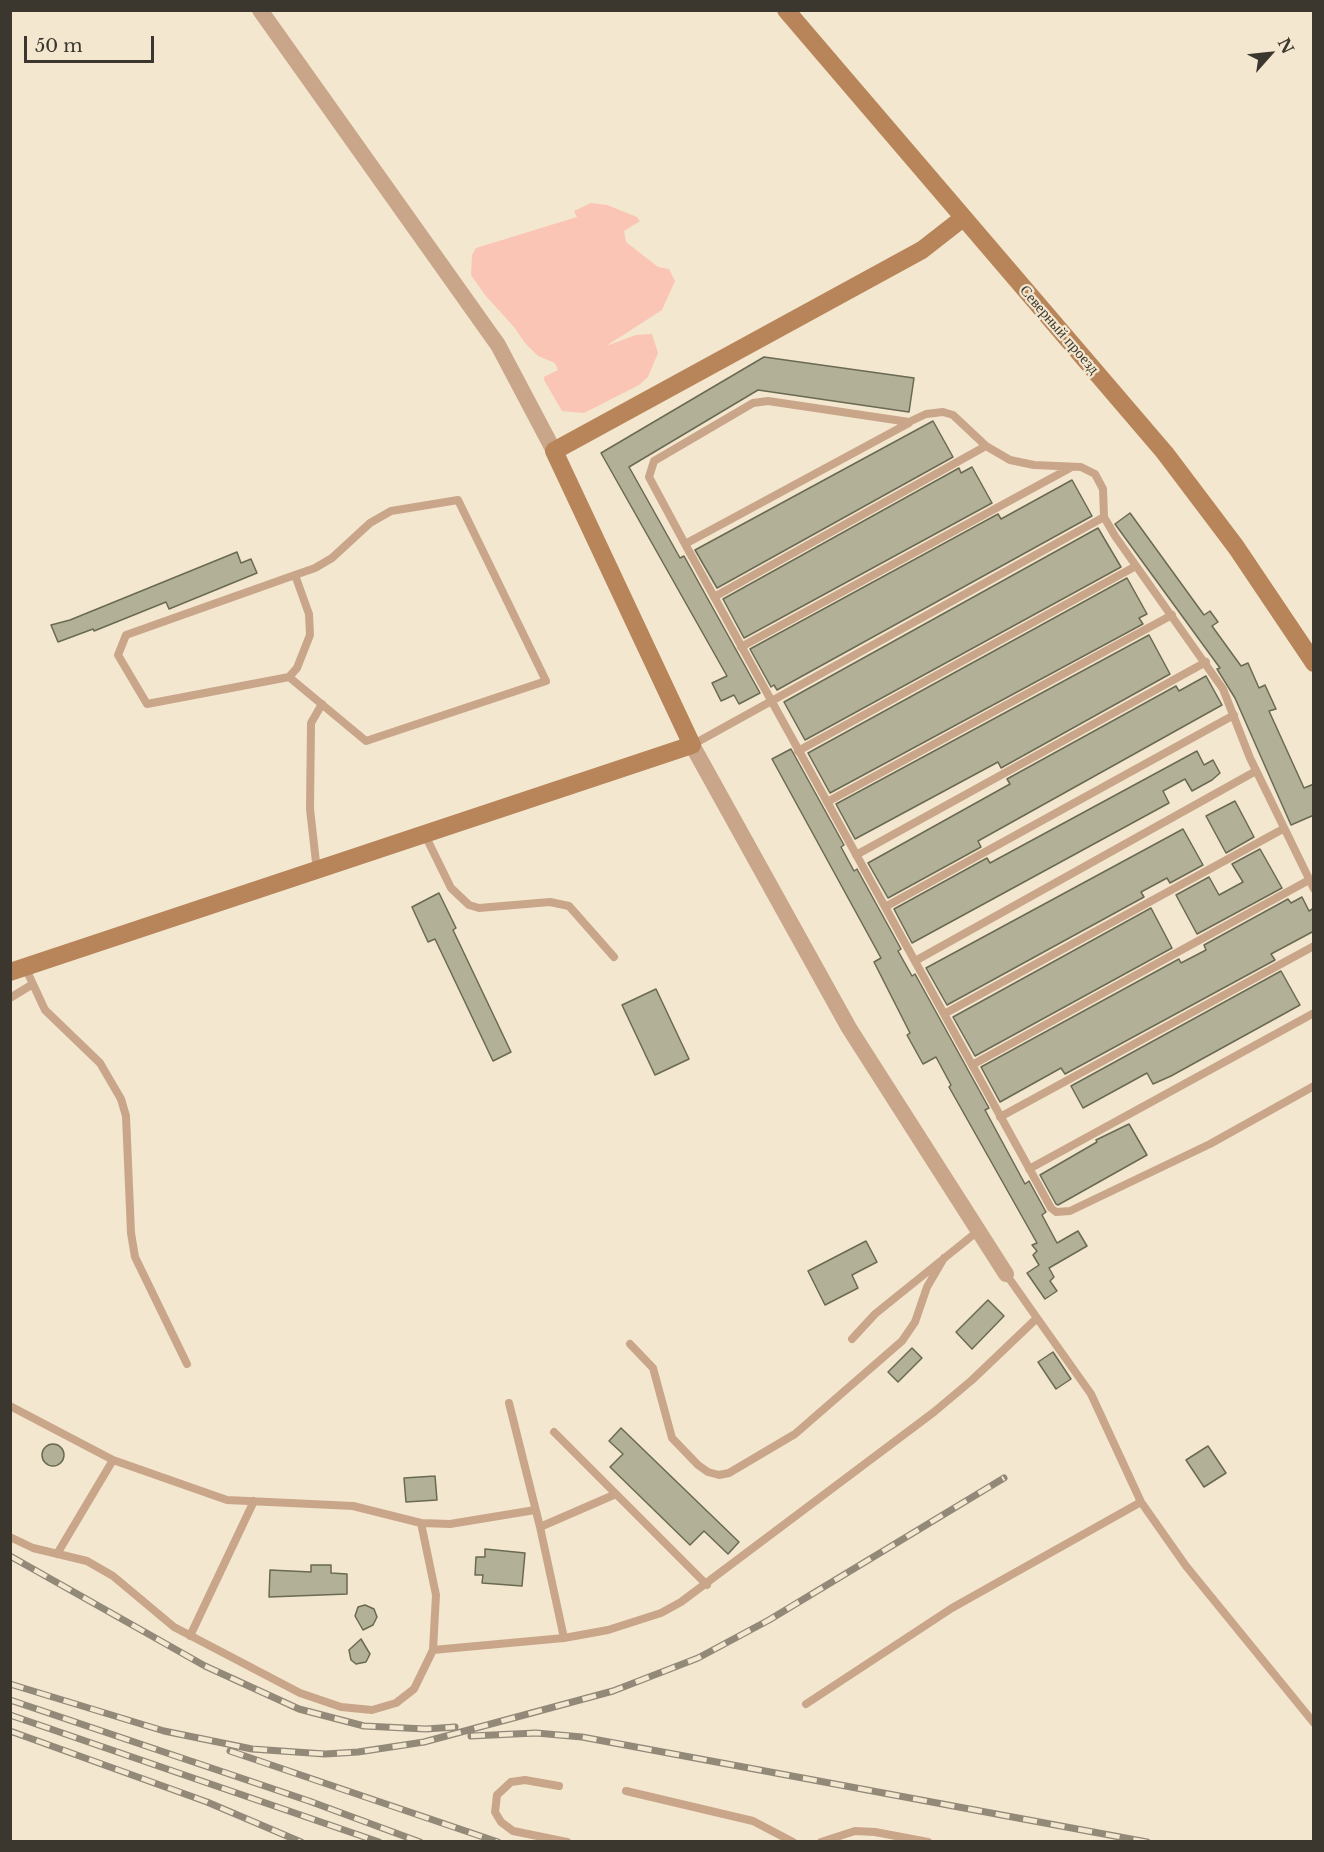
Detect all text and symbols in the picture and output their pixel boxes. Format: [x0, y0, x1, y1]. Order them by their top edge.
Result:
scale bar [27, 24, 158, 62]
north arrow [1240, 24, 1300, 84]
text: 50 m [35, 35, 83, 57]
text: N [1274, 35, 1298, 57]
street label: Северный проезд [1016, 282, 1102, 378]

